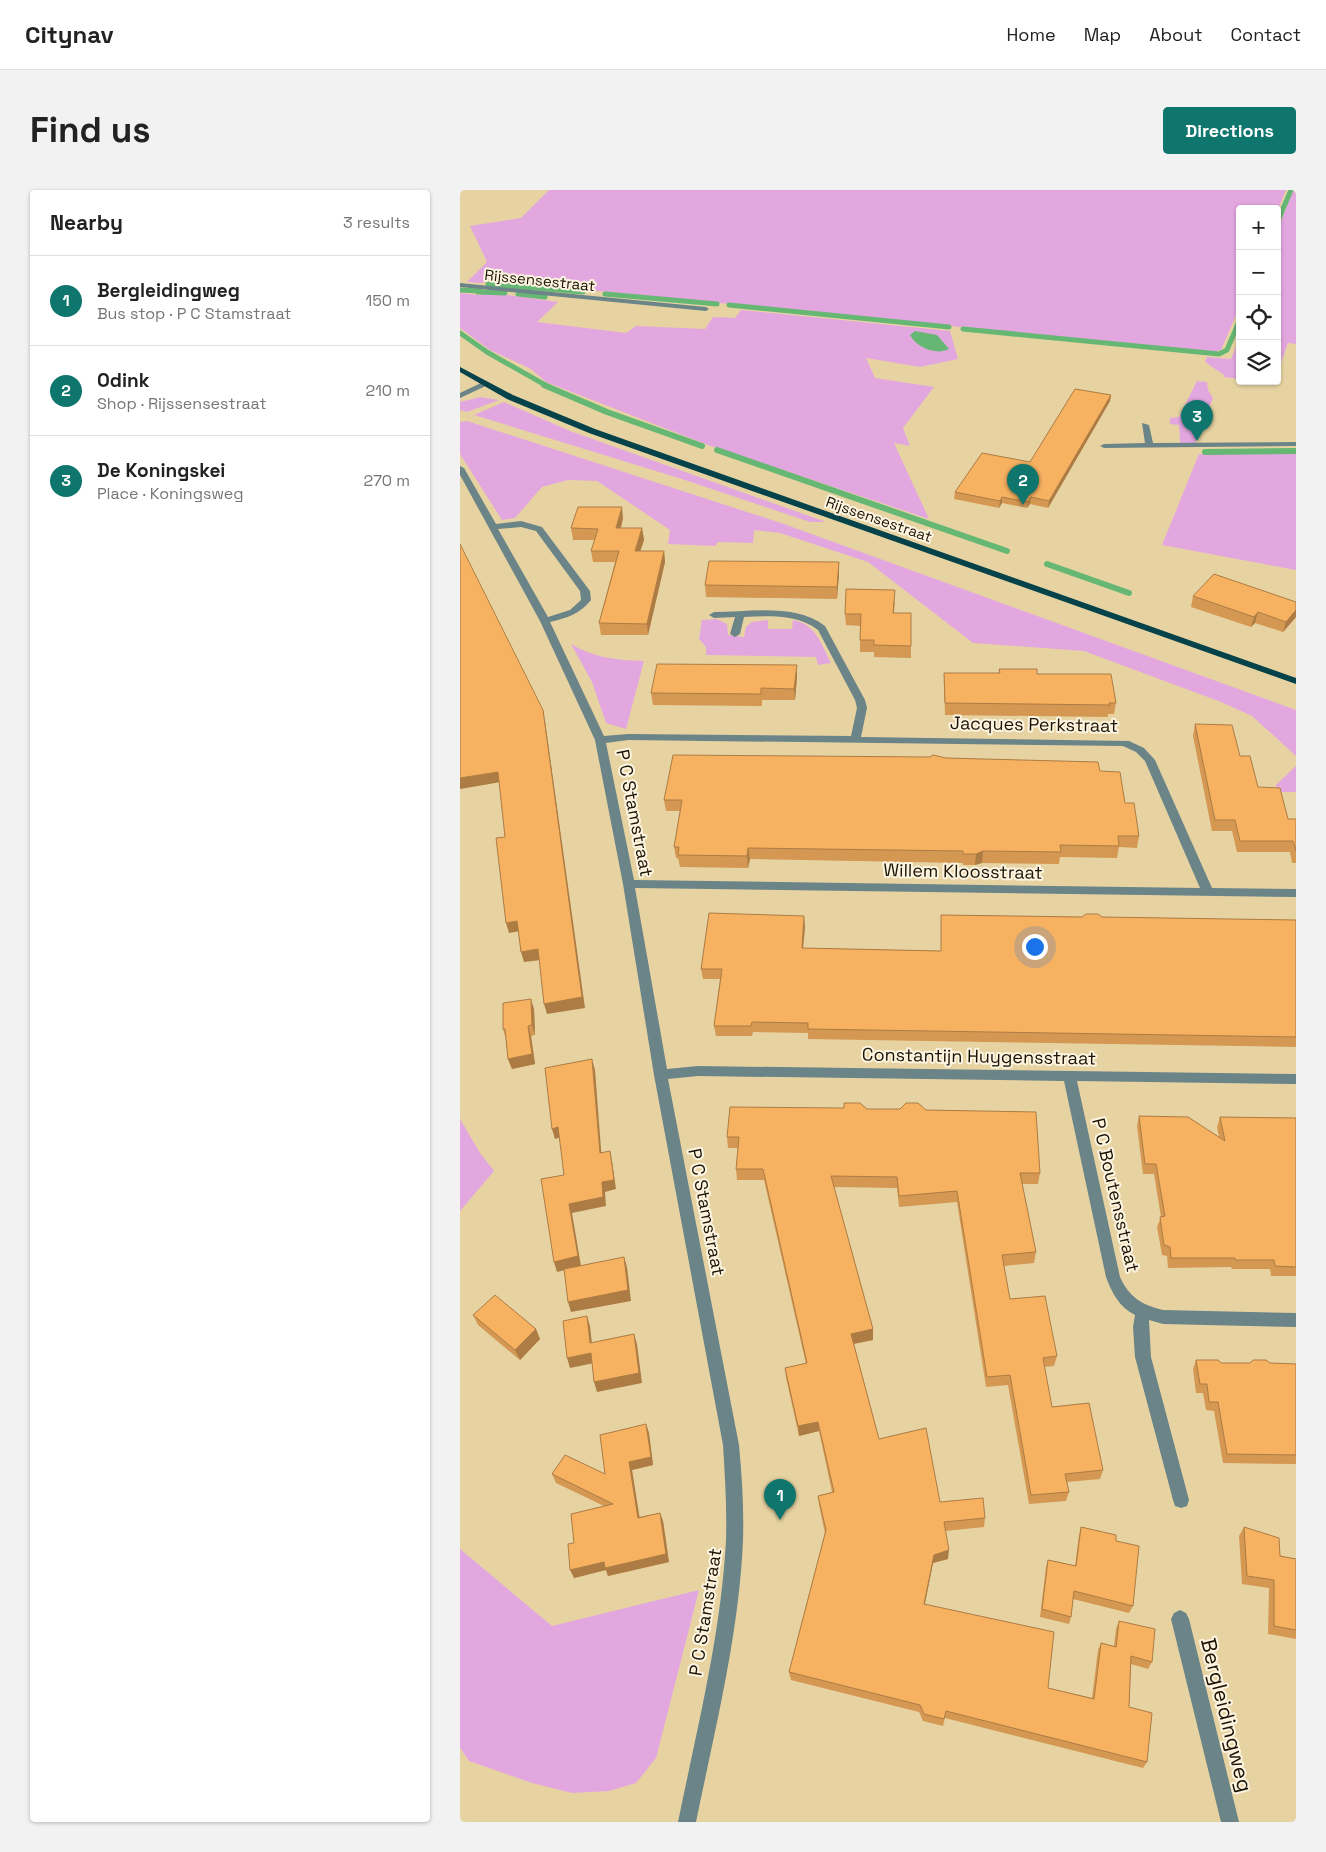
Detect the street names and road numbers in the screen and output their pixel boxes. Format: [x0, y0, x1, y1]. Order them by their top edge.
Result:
street label: Rijssensestraat [484, 265, 596, 295]
street label: Rijssensestraat [823, 492, 935, 546]
street label: Jacques Perkstraat [950, 711, 1118, 737]
street label: P C Stamstraat [611, 747, 659, 879]
street label: Willem Kloosstraat [883, 858, 1043, 884]
street label: Constantijn Huygensstraat [862, 1042, 1096, 1070]
street label: P C Boutensstraat [1087, 1116, 1145, 1274]
street label: P C Stamstraat [683, 1146, 731, 1278]
street label: P C Stamstraat [684, 1546, 726, 1678]
street label: Bergleidingweg [1195, 1635, 1259, 1795]

